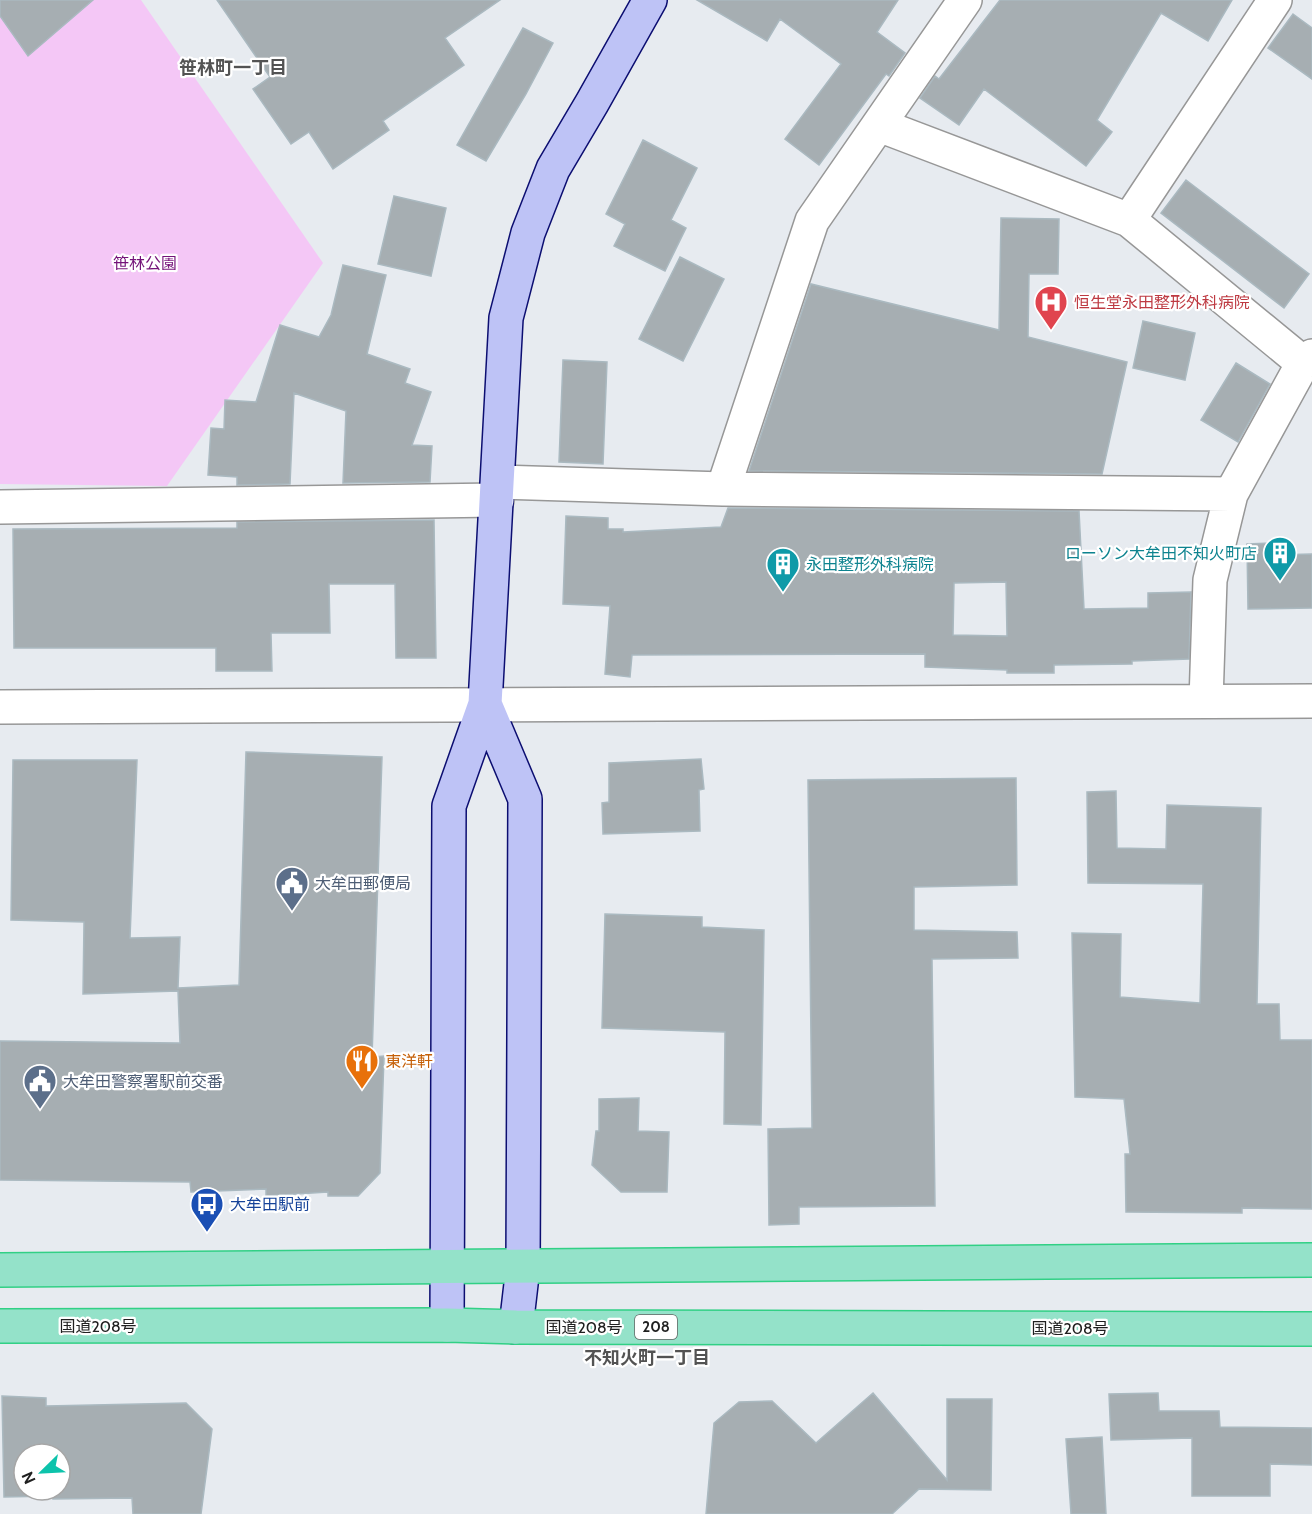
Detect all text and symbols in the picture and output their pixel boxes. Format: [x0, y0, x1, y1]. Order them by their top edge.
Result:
district label: 笹林町一丁目 [179, 57, 287, 79]
park label: 笹林公園 [113, 254, 177, 273]
hospital icon: 恒生堂永田整形外科病院 [1033, 284, 1069, 331]
place label: 恒生堂永田整形外科病院 [1074, 293, 1250, 312]
building icon: ローソン大牟田不知火町店 [1262, 535, 1298, 582]
place label: ローソン大牟田不知火町店 [1065, 544, 1257, 563]
building icon: 永田整形外科病院 [765, 546, 801, 593]
place label: 永田整形外科病院 [806, 555, 934, 574]
public building icon: 大牟田郵便局 [274, 865, 310, 912]
place label: 大牟田郵便局 [315, 874, 411, 893]
restaurant icon: 東洋軒 [344, 1043, 380, 1090]
place label: 東洋軒 [385, 1052, 433, 1071]
public building icon: 大牟田警察署駅前交番 [22, 1063, 58, 1110]
place label: 大牟田警察署駅前交番 [63, 1072, 223, 1091]
bus stop icon: 大牟田駅前 [189, 1186, 225, 1233]
place label: 大牟田駅前 [230, 1195, 310, 1214]
road number: 208 [635, 1315, 677, 1339]
street label: 国道208号 [59, 1317, 137, 1336]
street label: 国道208号 [545, 1318, 623, 1337]
street label: 国道208号 [1031, 1319, 1109, 1338]
district label: 不知火町一丁目 [584, 1347, 710, 1369]
north arrow [12, 1442, 72, 1502]
text: N [18, 1469, 40, 1487]

